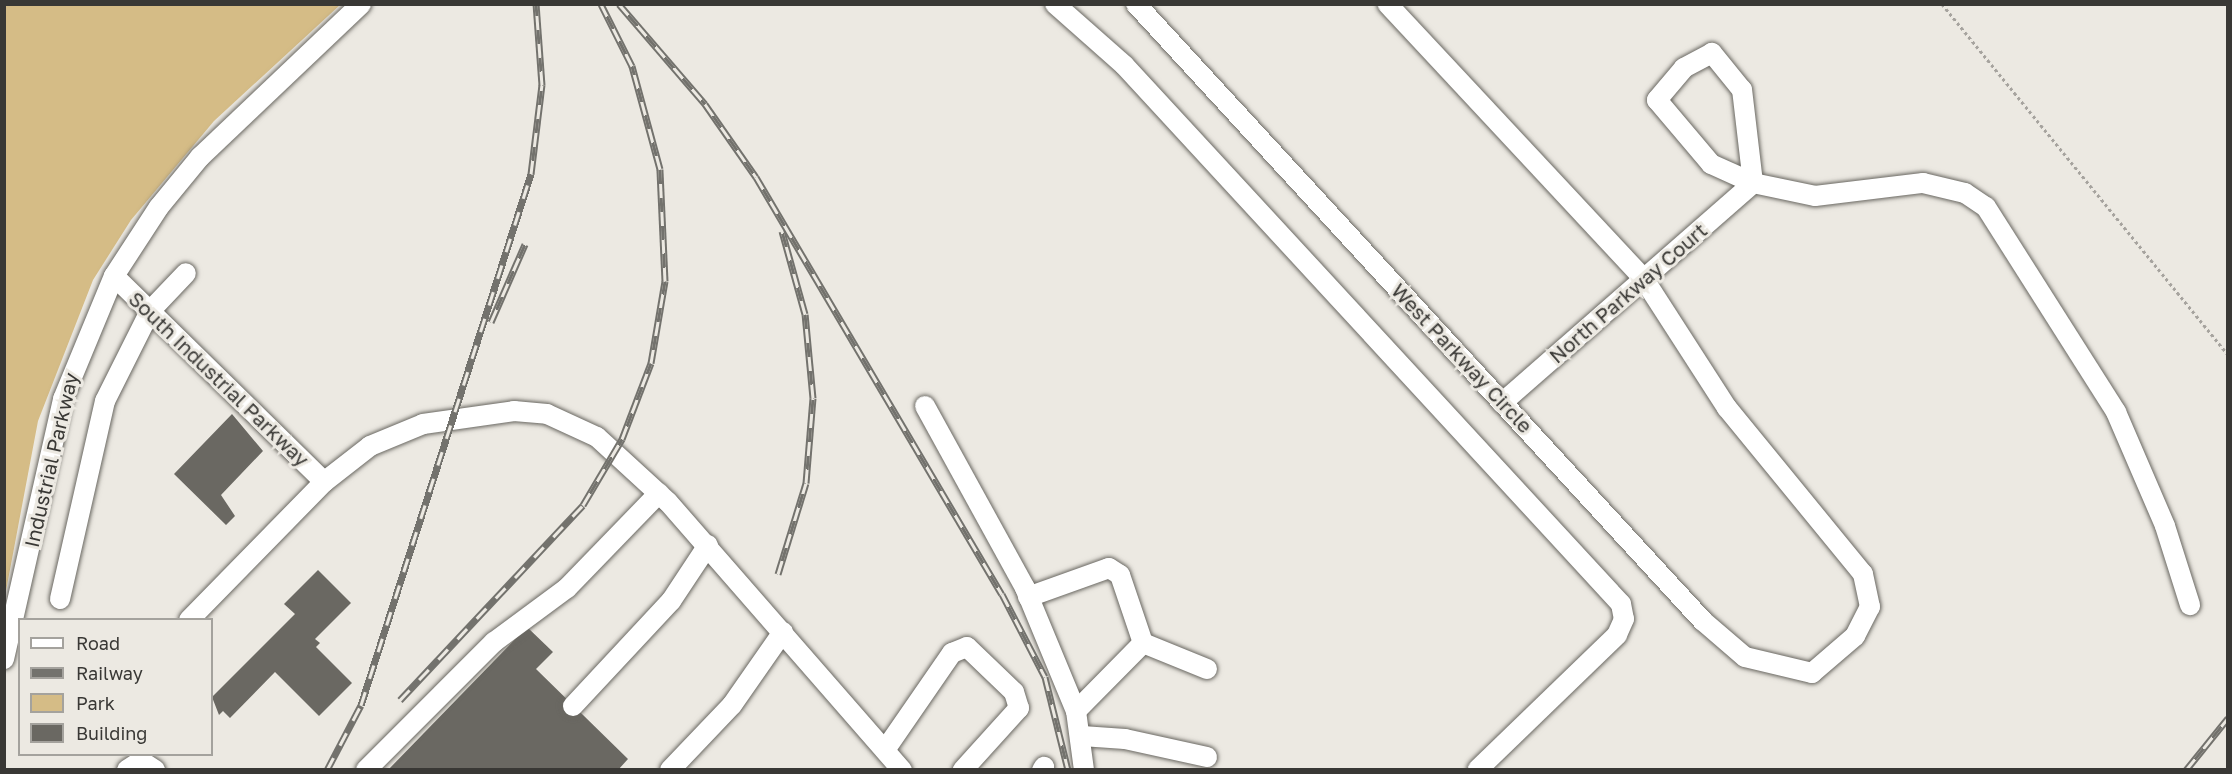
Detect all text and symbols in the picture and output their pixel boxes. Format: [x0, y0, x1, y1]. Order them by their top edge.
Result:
street label: North Parkway Court [1544, 218, 1712, 368]
street label: West Parkway Circle [1387, 278, 1537, 438]
street label: South Industrial Parkway [124, 287, 314, 471]
street label: Industrial Parkway [19, 370, 83, 550]
legend [18, 618, 213, 756]
text: Road [76, 632, 120, 654]
text: Railway [76, 662, 143, 684]
text: Park [76, 692, 115, 714]
text: Building [76, 722, 147, 744]

